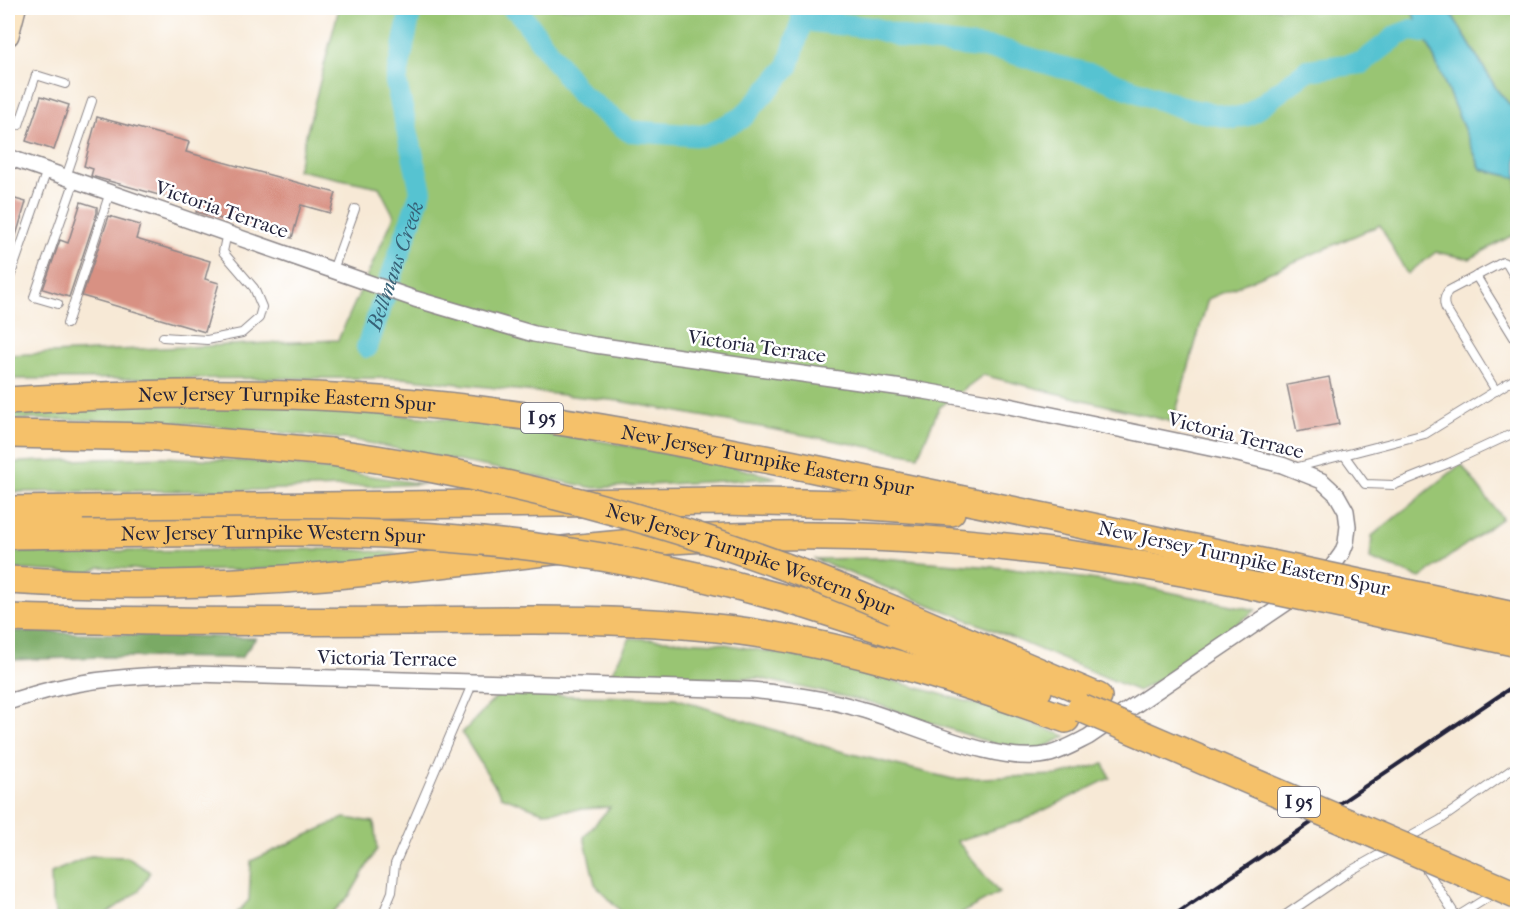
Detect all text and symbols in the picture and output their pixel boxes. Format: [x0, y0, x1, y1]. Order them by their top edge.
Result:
street label: Victoria Terrace [151, 176, 292, 243]
water label: Bellmans Creek [361, 198, 429, 334]
street label: Victoria Terrace [685, 325, 828, 368]
street label: New Jersey Turnpike Eastern Spur [138, 383, 437, 417]
road number: I 95 [521, 403, 563, 433]
street label: Victoria Terrace [1165, 407, 1306, 464]
street label: New Jersey Turnpike Eastern Spur [619, 421, 916, 501]
street label: New Jersey Turnpike Western Spur [603, 499, 899, 621]
street label: New Jersey Turnpike Eastern Spur [1096, 516, 1392, 601]
street label: New Jersey Turnpike Western Spur [121, 521, 426, 548]
street label: Victoria Terrace [316, 646, 457, 671]
road number: I 95 [1278, 787, 1320, 817]

